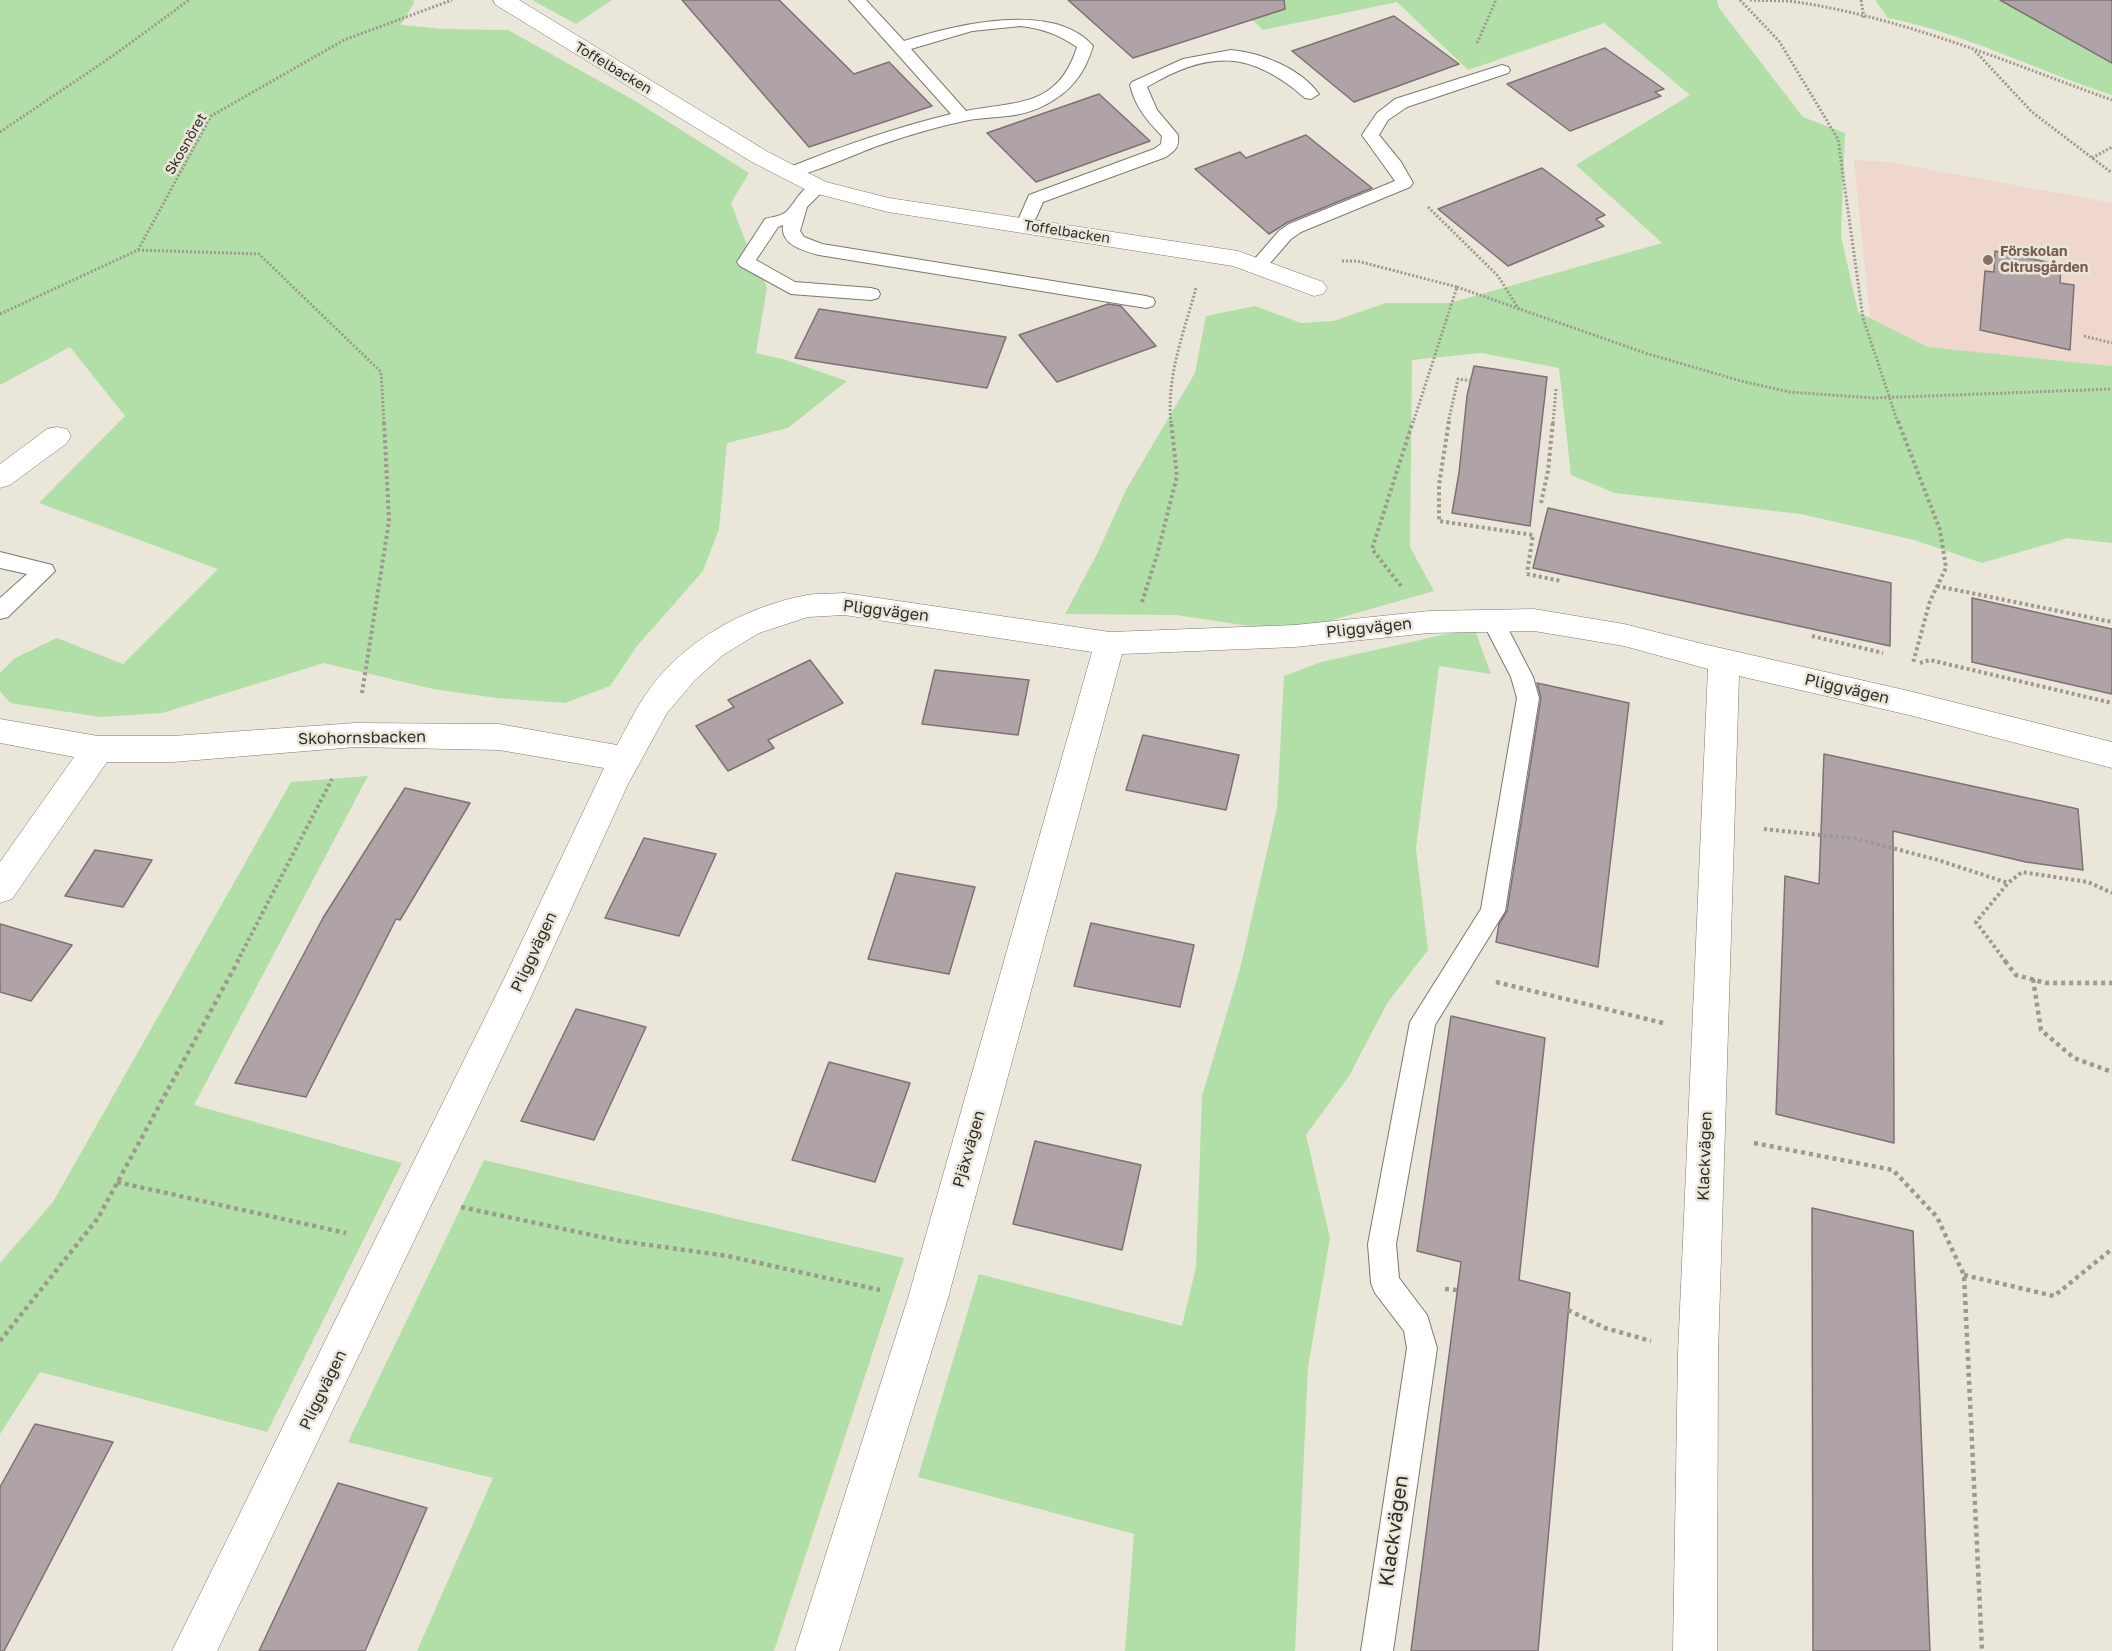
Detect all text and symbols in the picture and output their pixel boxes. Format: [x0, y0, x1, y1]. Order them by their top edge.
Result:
street label: Toffelbacken [571, 38, 655, 98]
street label: Skosnöret [162, 110, 210, 178]
street label: Toffelbacken [1023, 217, 1111, 247]
place label: Förskolan Citrusgården [2000, 244, 2088, 276]
marker: Förskolan Citrusgården [1981, 253, 1995, 267]
street label: Pliggvägen [842, 596, 930, 626]
street label: Pliggvägen [1325, 614, 1413, 642]
street label: Pliggvägen [1803, 670, 1891, 708]
street label: Skohornsbacken [298, 727, 426, 749]
street label: Pliggvägen [507, 909, 561, 995]
street label: Pjäxvägen [949, 1108, 989, 1190]
street label: Klackvägen [1694, 1111, 1716, 1201]
street label: Pliggvägen [295, 1347, 351, 1433]
street label: Klackvägen [1374, 1474, 1414, 1588]

